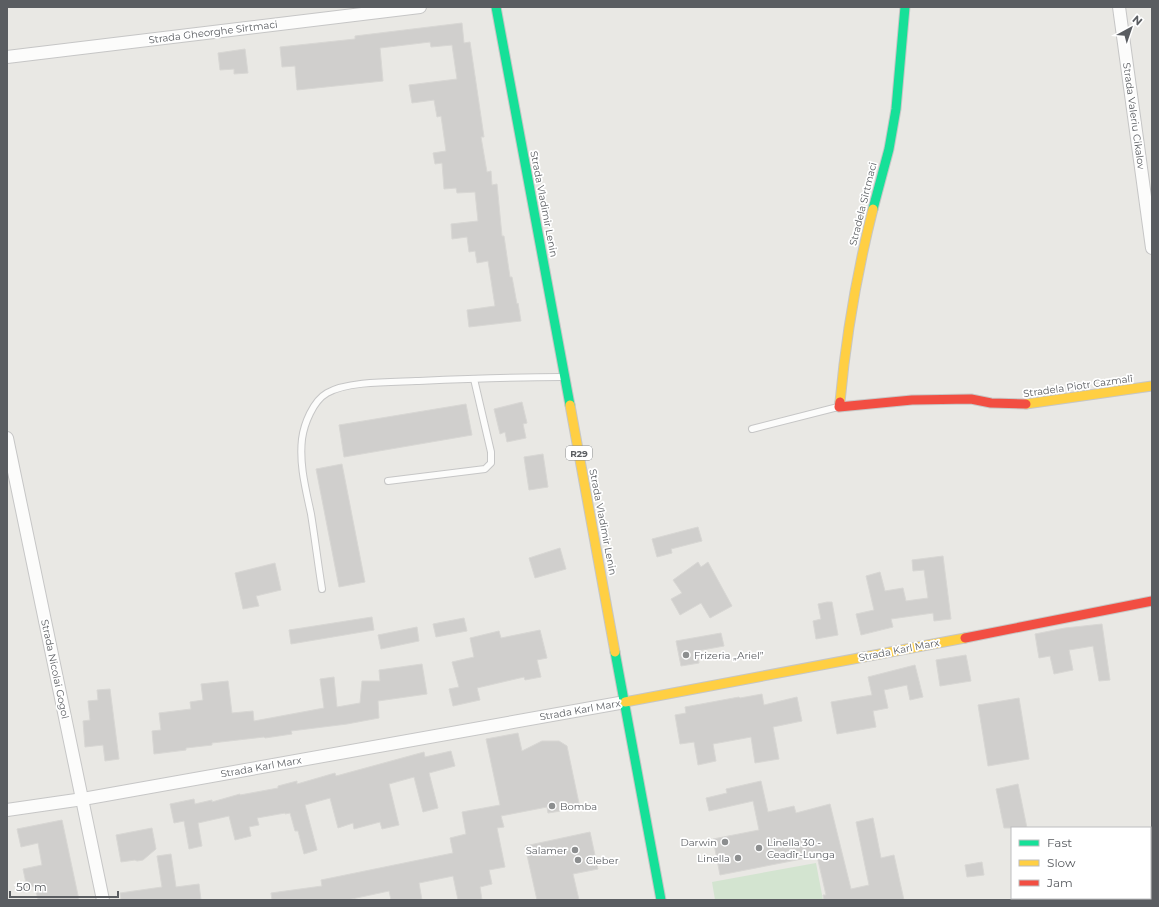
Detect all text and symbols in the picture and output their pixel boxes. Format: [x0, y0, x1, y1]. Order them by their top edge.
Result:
north arrow [1111, 8, 1151, 48]
text: N [1130, 12, 1145, 29]
street label: Strada Gheorghe Sîrtmaci [148, 18, 278, 46]
street label: Strada Valeriu Cikalov [1120, 62, 1148, 171]
street label: Strada Vladimir Lenin [527, 150, 561, 258]
street label: Stradela Sîrtmaci [846, 161, 880, 247]
street label: Stradela Piotr Cazmalî [1022, 372, 1134, 400]
road number: R29 [566, 446, 592, 460]
street label: Strada Vladimir Lenin [586, 468, 620, 576]
street label: Strada Nicolai Gogol [38, 618, 72, 720]
street label: Strada Karl Marx [858, 636, 941, 664]
place label: Frizeria „Ariel” [694, 649, 764, 662]
marker: Frizeria „Ariel” [681, 650, 691, 660]
street label: Strada Karl Marx [539, 696, 622, 724]
street label: Strada Karl Marx [220, 753, 303, 781]
place label: Bomba [560, 800, 597, 813]
marker: Bomba [547, 801, 557, 811]
legend [1011, 827, 1151, 899]
text: Fast [1047, 835, 1072, 850]
place label: Darwin [680, 836, 717, 849]
place label: Linella 30 - Ceadîr-Lunga [767, 836, 835, 861]
marker: Darwin [720, 837, 730, 847]
marker: Linella 30 - Ceadîr-Lunga [754, 843, 764, 853]
place label: Salamer [526, 844, 567, 857]
marker: Salamer [570, 845, 580, 855]
place label: Linella [697, 852, 730, 865]
marker: Linella [733, 853, 743, 863]
place label: Cleber [586, 854, 619, 867]
marker: Cleber [573, 855, 583, 865]
text: Slow [1047, 855, 1076, 870]
scale bar [10, 873, 118, 899]
text: Jam [1046, 875, 1073, 890]
text: 50 m [16, 879, 47, 894]

